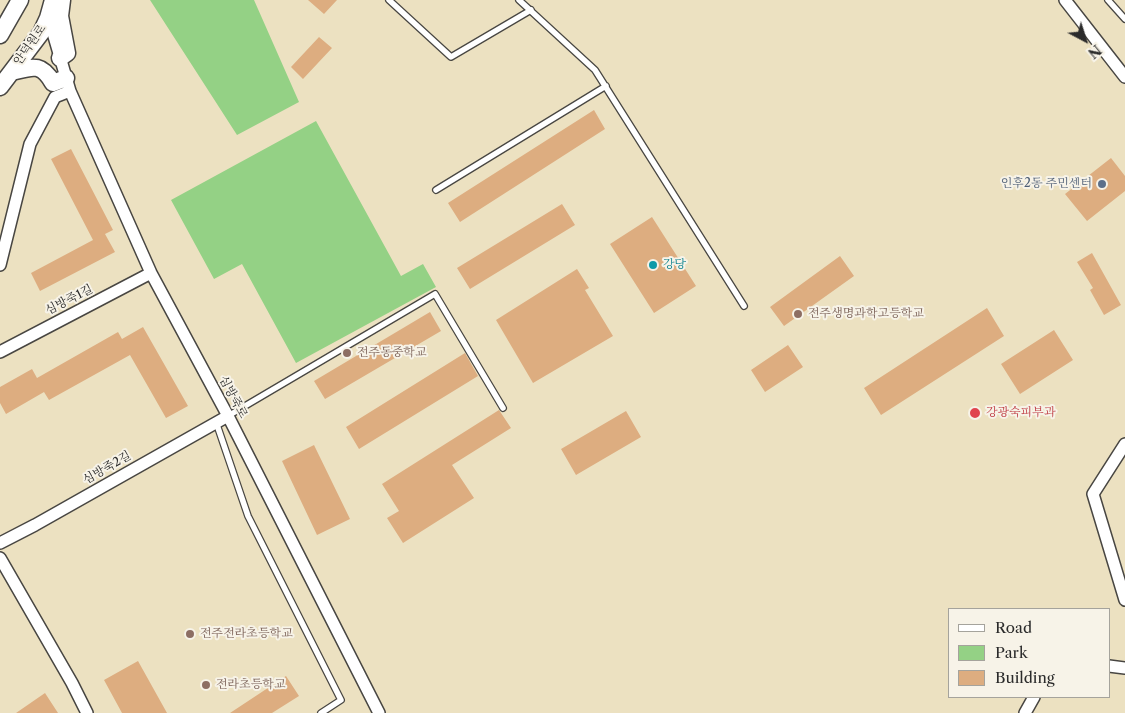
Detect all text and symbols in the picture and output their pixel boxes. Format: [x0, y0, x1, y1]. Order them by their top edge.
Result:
north arrow [1060, 15, 1110, 65]
street label: 안덕원로 [11, 22, 49, 68]
text: N [1084, 41, 1105, 62]
place label: 인후2동 주민센터 [1001, 177, 1092, 191]
marker: 인후2동 주민센터 [1096, 178, 1108, 190]
place label: 강당 [663, 258, 686, 272]
marker: 강당 [647, 259, 659, 271]
street label: 심방죽1길 [43, 282, 95, 318]
place label: 전주생명과학고등학교 [808, 307, 924, 321]
marker: 전주생명과학고등학교 [792, 308, 804, 320]
place label: 전주동중학교 [357, 346, 427, 360]
marker: 전주동중학교 [341, 347, 353, 359]
street label: 심방죽로 [216, 373, 250, 421]
marker: 강광숙피부과 [968, 406, 982, 420]
place label: 강광숙피부과 [986, 406, 1056, 420]
street label: 심방죽2길 [80, 448, 134, 488]
legend [948, 608, 1110, 698]
text: Road [995, 618, 1032, 637]
place label: 전주전라초등학교 [200, 627, 293, 641]
marker: 전주전라초등학교 [184, 628, 196, 640]
text: Park [995, 643, 1028, 662]
text: Building [995, 668, 1055, 687]
place label: 전라초등학교 [216, 678, 286, 692]
marker: 전라초등학교 [200, 679, 212, 691]

